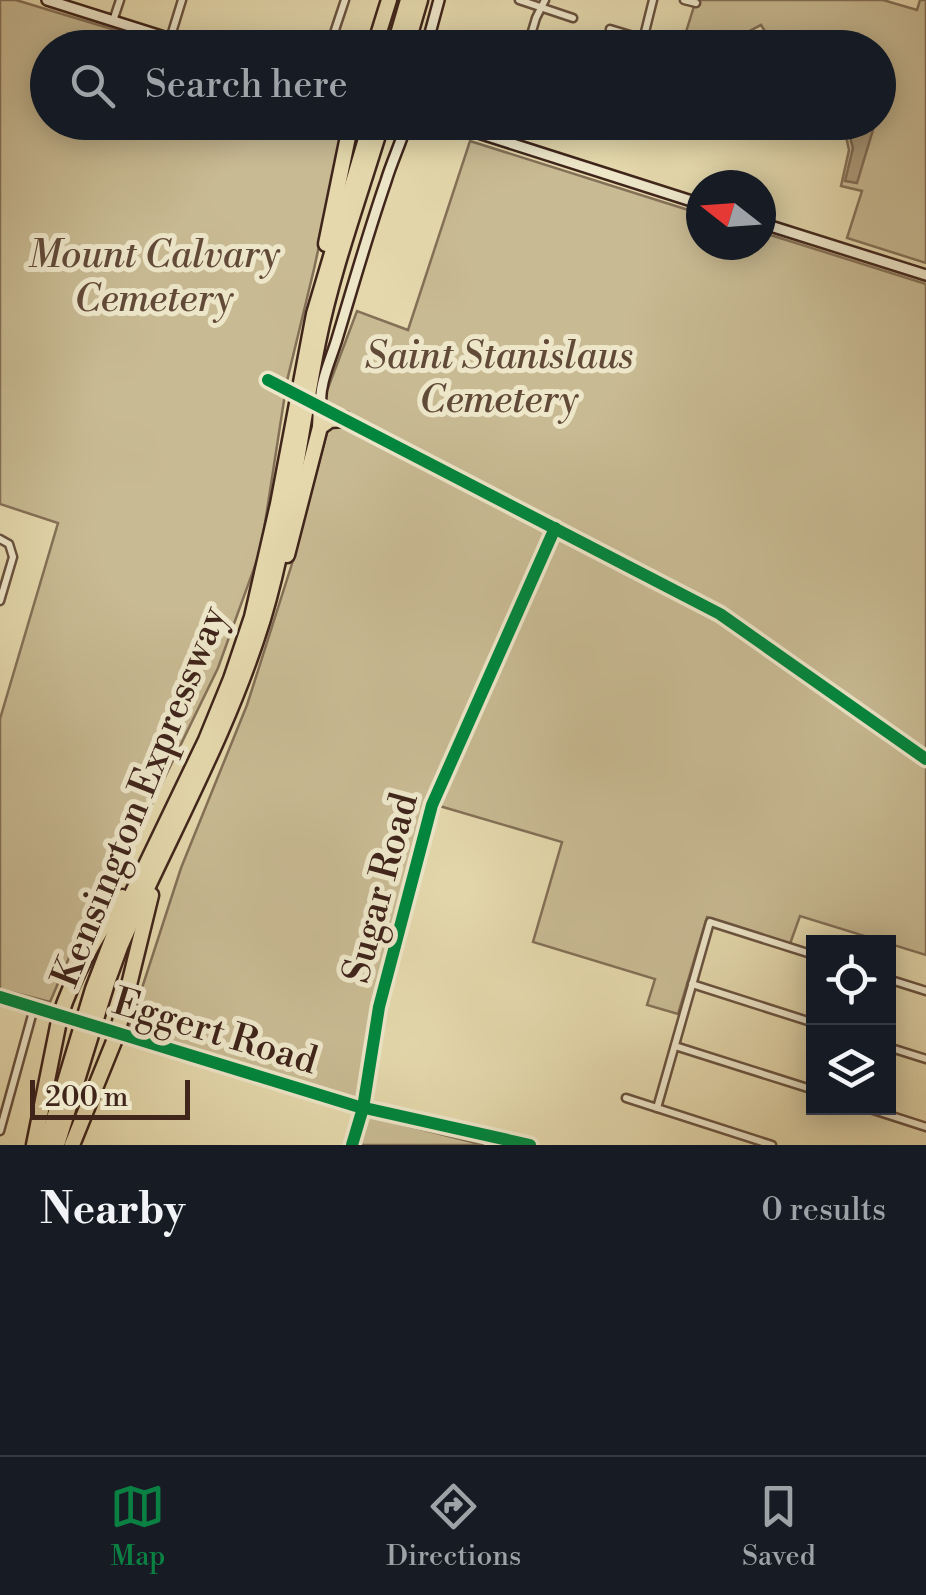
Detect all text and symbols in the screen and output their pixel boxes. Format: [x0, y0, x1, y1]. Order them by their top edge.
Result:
search box [30, 30, 896, 140]
icon: search [65, 58, 120, 113]
text: Search here [145, 62, 348, 109]
north arrow [686, 170, 776, 260]
park label: Mount Calvary Cemetery [28, 232, 281, 323]
park label: Saint Stanislaus Cemetery [365, 333, 633, 424]
street label: Kensington Expressway [42, 599, 238, 994]
street label: Sugar Road [333, 787, 429, 988]
map controls [806, 935, 896, 1115]
button: locate [806, 935, 896, 1025]
street label: Eggert Road [107, 979, 323, 1085]
button: layers [806, 1025, 896, 1115]
scale bar [30, 1075, 190, 1120]
text: 200 m [45, 1080, 128, 1115]
text: Nearby [40, 1184, 185, 1237]
text: 0 results [761, 1190, 886, 1230]
tab: Map [110, 1479, 165, 1574]
tab: Directions [386, 1479, 521, 1574]
tab: Saved [742, 1479, 816, 1574]

